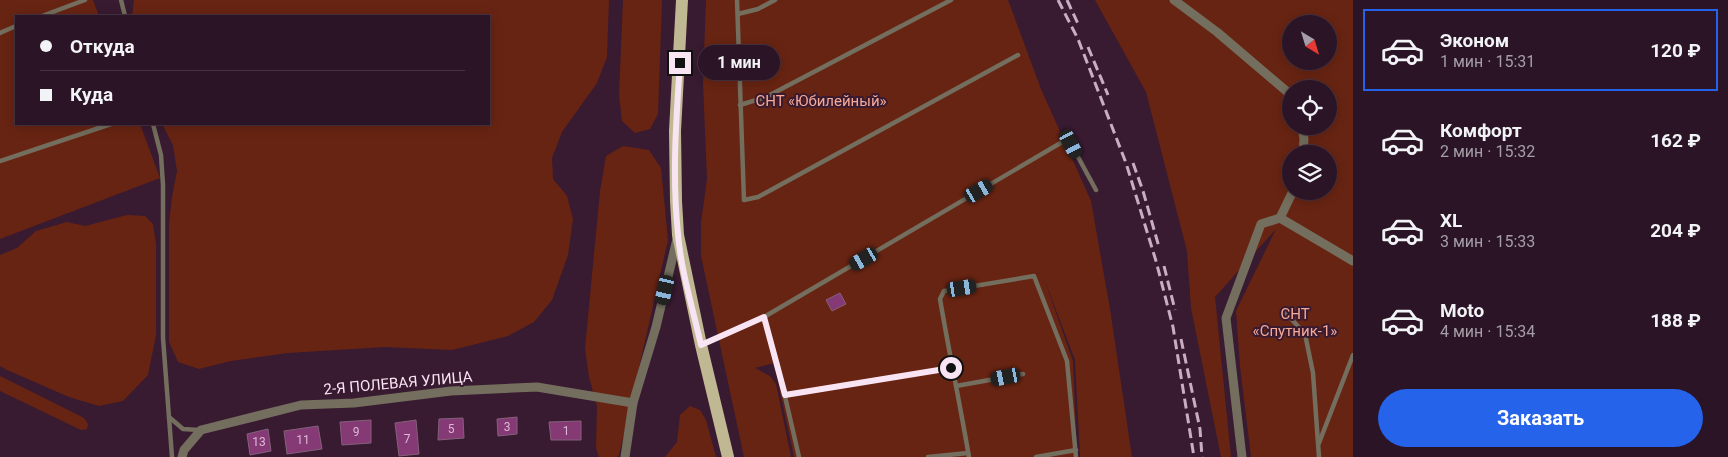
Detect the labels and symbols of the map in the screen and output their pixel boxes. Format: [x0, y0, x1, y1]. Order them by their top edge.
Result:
north arrow [1282, 15, 1338, 70]
callout: 1 мин [698, 46, 780, 80]
route end [669, 52, 691, 74]
park label: СНТ «Юбилейный» [755, 92, 887, 110]
car [1057, 127, 1084, 161]
car [962, 177, 995, 205]
car [847, 245, 880, 273]
car [654, 274, 675, 306]
car [946, 278, 977, 298]
park label: СНТ «Спутник-1» [1253, 305, 1337, 340]
route start [940, 357, 962, 379]
car [989, 367, 1022, 387]
street label: 2-Я ПОЛЕВАЯ УЛИЦА [323, 368, 473, 398]
house number: 3 [504, 420, 510, 434]
house number: 5 [448, 422, 455, 436]
house number: 1 [563, 424, 569, 438]
house number: 9 [353, 425, 359, 439]
house number: 7 [404, 432, 411, 446]
house number: 11 [296, 433, 310, 447]
house number: 13 [252, 435, 266, 449]

